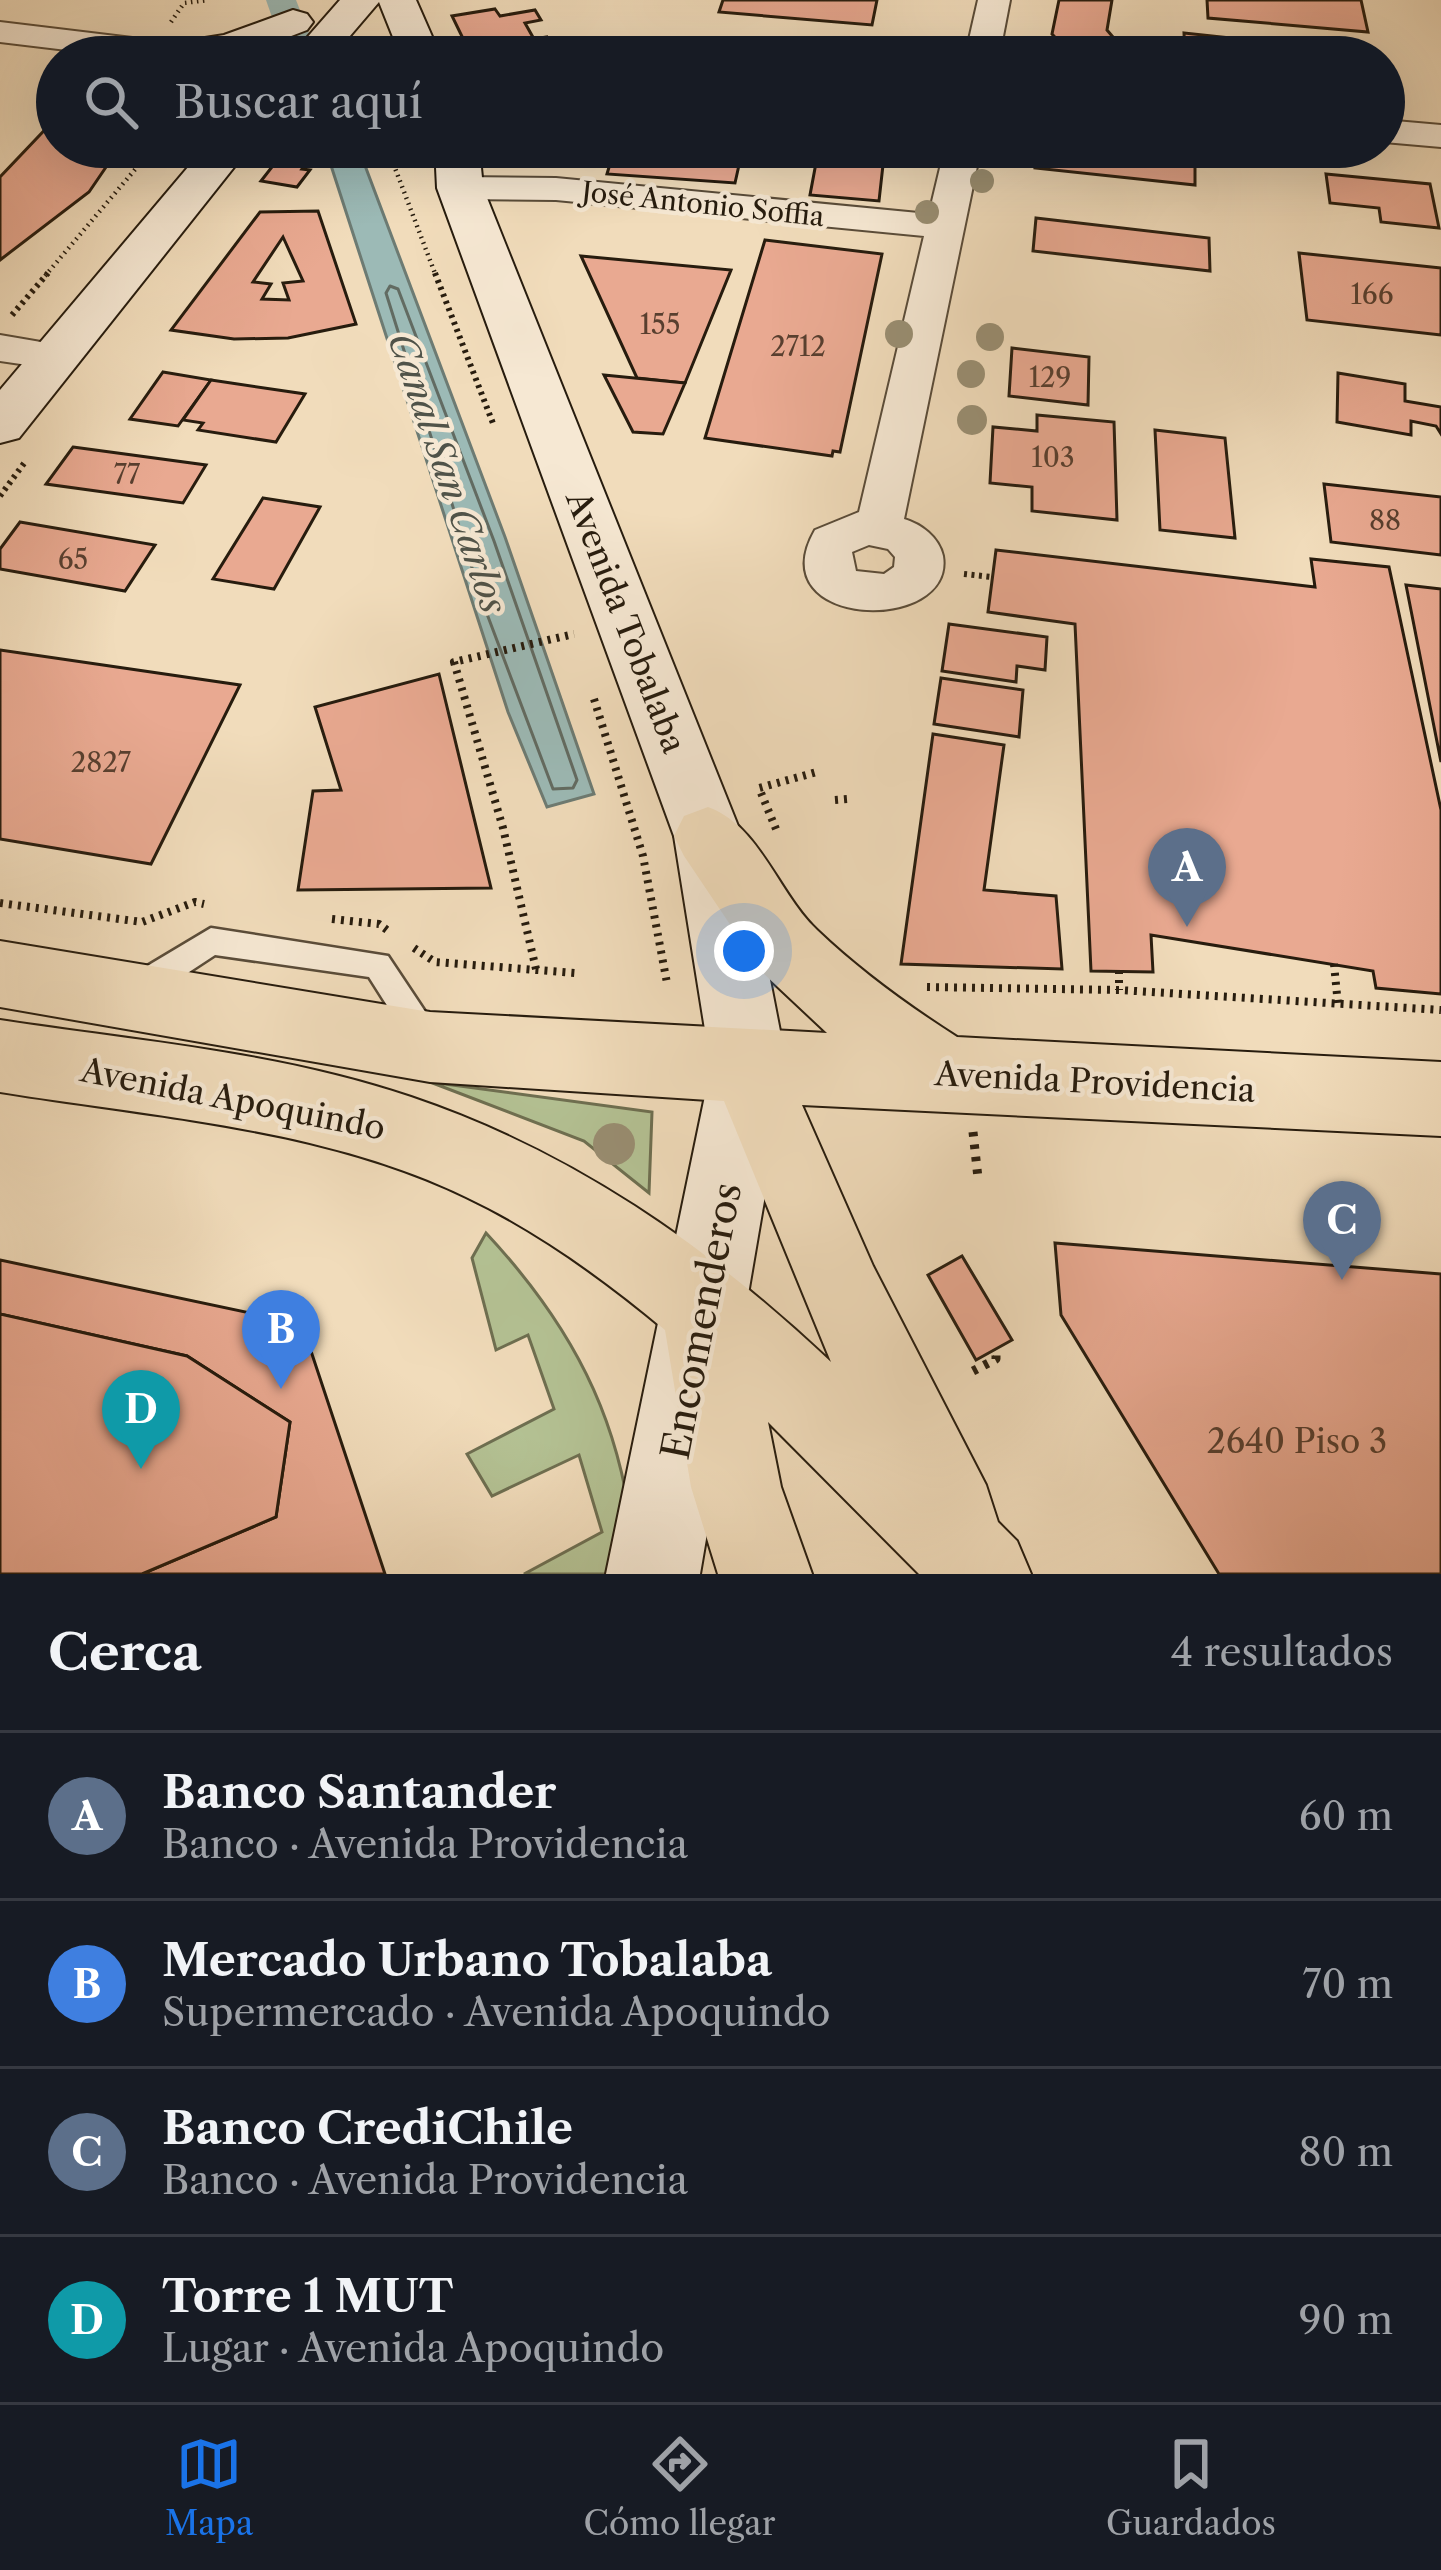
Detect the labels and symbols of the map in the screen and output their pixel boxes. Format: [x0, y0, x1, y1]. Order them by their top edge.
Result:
street label: José Antonio Soffia [576, 174, 827, 233]
house number: 166 [1351, 278, 1393, 311]
house number: 155 [640, 308, 680, 341]
water label: Canal San Carlos [379, 327, 517, 620]
house number: 2712 [770, 330, 826, 363]
house number: 129 [1029, 361, 1071, 394]
house number: 103 [1031, 441, 1075, 474]
house number: 77 [114, 458, 141, 491]
street label: Avenida Tobalaba [557, 484, 695, 759]
house number: 88 [1369, 504, 1401, 537]
house number: 65 [58, 543, 88, 576]
house number: 2827 [71, 746, 132, 779]
pin: A [1148, 828, 1226, 927]
your location [714, 921, 774, 981]
street label: Avenida Apoquindo [76, 1049, 389, 1149]
street label: Avenida Providencia [933, 1053, 1257, 1111]
street label: Encomenderos [651, 1179, 751, 1463]
pin: C [1303, 1181, 1381, 1280]
pin: B [242, 1290, 320, 1389]
pin: D [102, 1370, 180, 1469]
house number: 2640 Piso 3 [1207, 1421, 1387, 1462]

